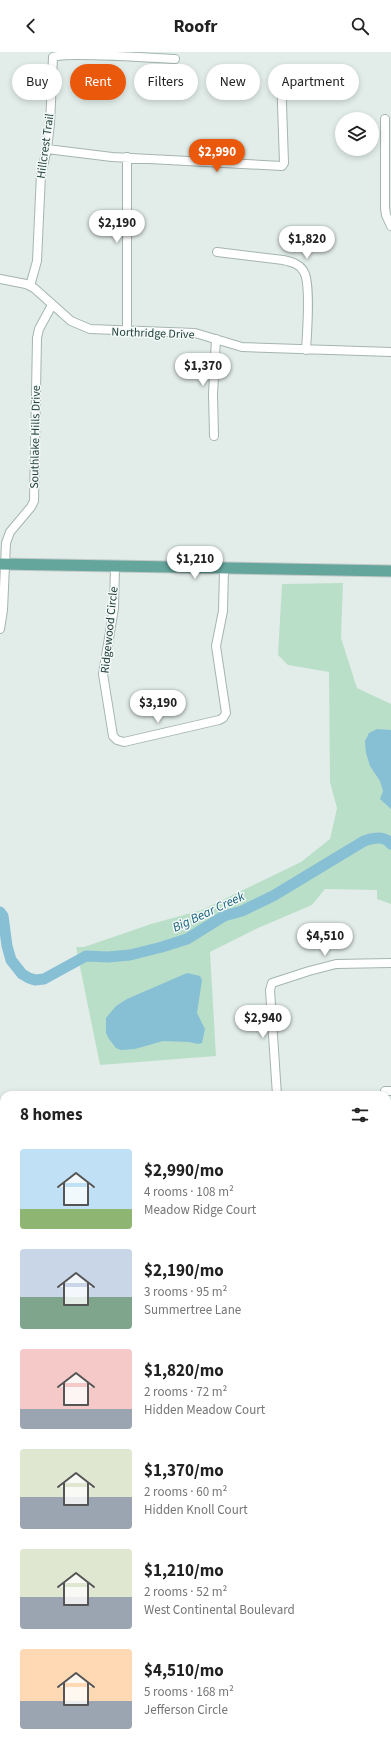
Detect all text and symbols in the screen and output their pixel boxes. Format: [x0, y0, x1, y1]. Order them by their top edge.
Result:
text: Roofr [173, 14, 218, 39]
icon: back [20, 15, 42, 37]
icon: search [349, 15, 371, 37]
chip: Buy [12, 64, 62, 100]
chip: Rent [70, 64, 126, 100]
chip: Filters [134, 64, 198, 100]
chip: New [206, 64, 260, 100]
chip: Apartment [268, 64, 359, 100]
street label: Hillcrest Trail [33, 112, 58, 180]
map controls [335, 112, 379, 156]
button: layers [335, 112, 379, 156]
pin: $2,990 [184, 139, 250, 173]
text: $2,990 [198, 143, 236, 161]
pin: $2,190 [84, 210, 150, 244]
text: $2,190 [98, 214, 136, 232]
pin: $1,820 [274, 226, 340, 260]
text: $1,820 [288, 230, 326, 248]
street label: Northridge Drive [111, 324, 195, 343]
pin: $1,370 [170, 353, 236, 387]
text: $1,370 [184, 357, 222, 375]
street label: Southlake Hills Drive [26, 385, 45, 489]
pin: $1,210 [162, 546, 228, 580]
text: $1,210 [176, 550, 214, 568]
street label: Ridgewood Circle [96, 586, 123, 674]
pin: $3,190 [125, 690, 191, 724]
text: $3,190 [139, 694, 177, 712]
water label: Big Bear Creek [169, 887, 248, 936]
pin: $4,510 [292, 923, 358, 957]
text: $4,510 [306, 927, 344, 945]
pin: $2,940 [230, 1005, 296, 1039]
text: $2,940 [244, 1009, 282, 1027]
text: 8 homes [20, 1103, 82, 1127]
icon: filters [349, 1104, 371, 1126]
text: $2,990/mo [144, 1159, 224, 1183]
icon: home [52, 1165, 100, 1213]
text: 4 rooms · 108 m² [144, 1183, 234, 1201]
text: Meadow Ridge Court [144, 1201, 256, 1219]
text: $2,190/mo [144, 1259, 224, 1283]
icon: home [52, 1265, 100, 1313]
text: 3 rooms · 95 m² [144, 1283, 227, 1301]
text: Summertree Lane [144, 1301, 241, 1319]
text: $1,820/mo [144, 1359, 224, 1383]
icon: home [52, 1365, 100, 1413]
text: 2 rooms · 72 m² [144, 1383, 227, 1401]
text: Hidden Meadow Court [144, 1401, 265, 1419]
text: $1,370/mo [144, 1459, 224, 1483]
icon: home [52, 1465, 100, 1513]
text: 2 rooms · 60 m² [144, 1483, 227, 1501]
text: Hidden Knoll Court [144, 1501, 248, 1519]
text: $1,210/mo [144, 1559, 224, 1583]
icon: home [52, 1565, 100, 1613]
text: 2 rooms · 52 m² [144, 1583, 227, 1601]
text: West Continental Boulevard [144, 1601, 295, 1619]
text: $4,510/mo [144, 1659, 224, 1683]
icon: home [52, 1665, 100, 1713]
text: 5 rooms · 168 m² [144, 1683, 234, 1701]
text: Jefferson Circle [144, 1701, 228, 1719]

